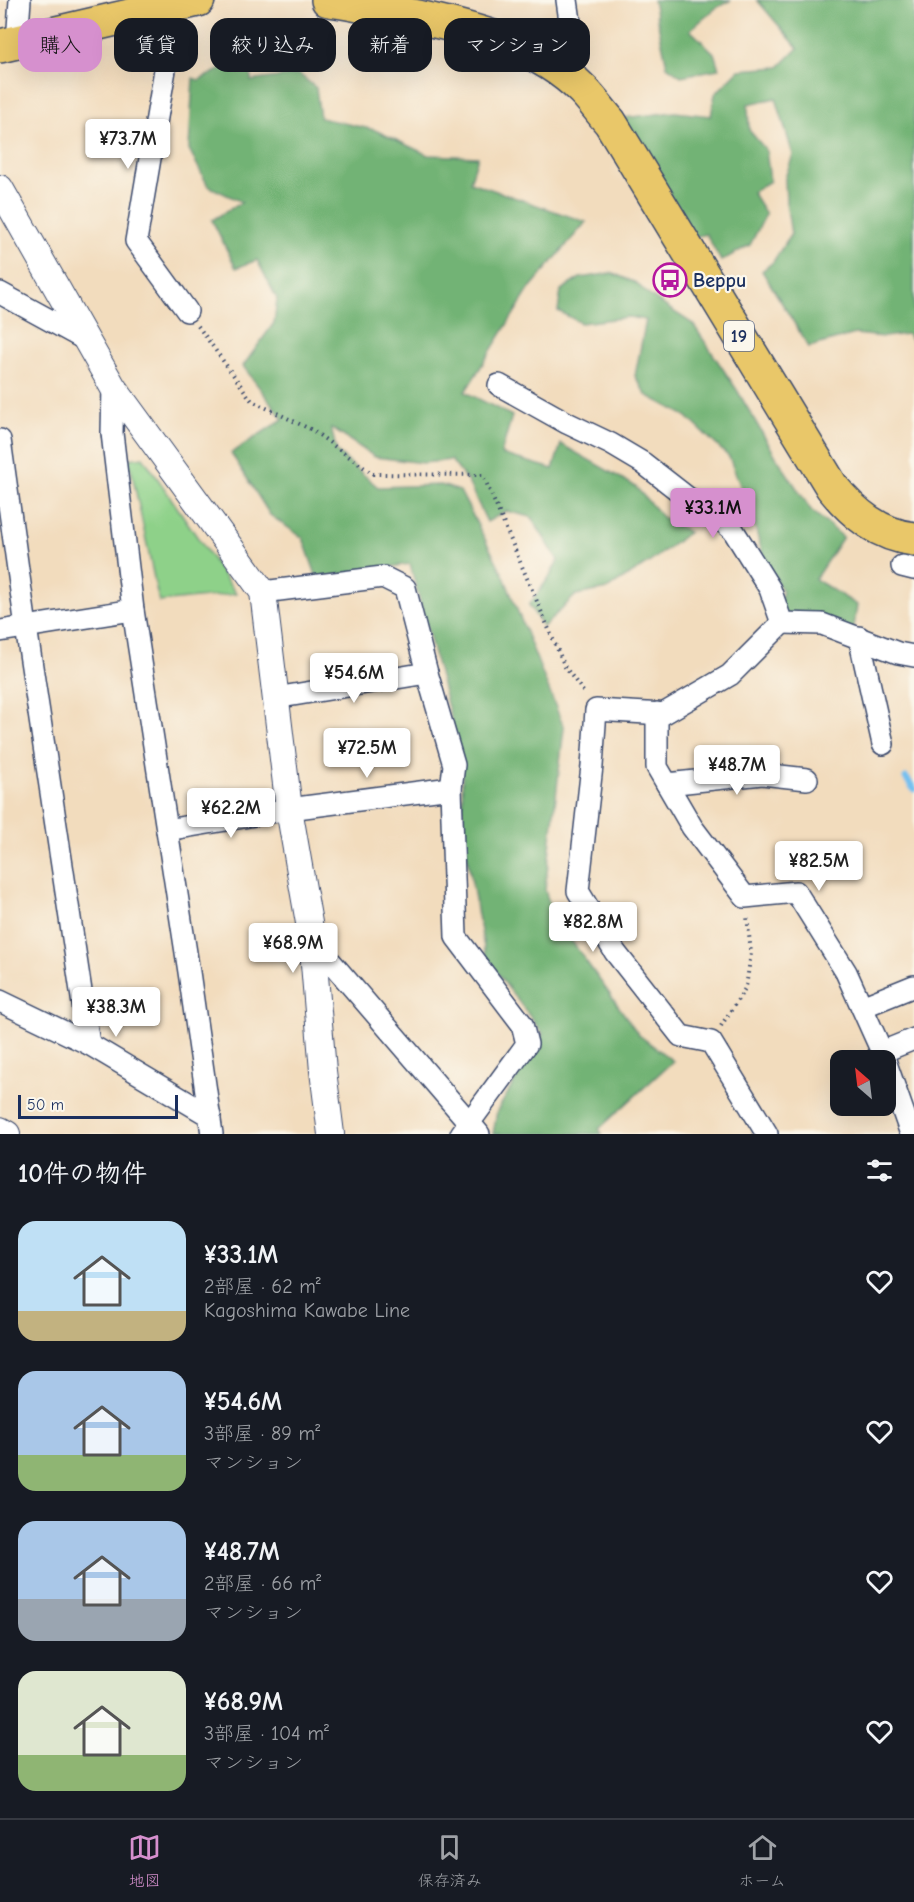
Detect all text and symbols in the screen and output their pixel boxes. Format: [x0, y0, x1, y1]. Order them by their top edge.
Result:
chip: 購入 [18, 18, 102, 72]
chip: 賃貸 [114, 18, 198, 72]
chip: 絞り込み [210, 18, 336, 72]
chip: 新着 [348, 18, 432, 72]
chip: マンション [444, 18, 590, 72]
pin: ¥73.7M [79, 119, 177, 170]
text: ¥73.7M [99, 127, 157, 150]
bus stop icon: Beppu [652, 262, 688, 298]
place label: Beppu [693, 269, 746, 292]
road number: 19 [724, 321, 754, 351]
pin: ¥33.1M [664, 488, 762, 539]
text: ¥33.1M [684, 496, 742, 519]
pin: ¥54.6M [305, 653, 403, 704]
text: ¥54.6M [324, 661, 384, 684]
pin: ¥72.5M [318, 728, 416, 779]
text: ¥72.5M [337, 736, 397, 759]
pin: ¥48.7M [688, 745, 786, 796]
text: ¥48.7M [708, 753, 766, 776]
pin: ¥62.2M [182, 788, 280, 839]
text: ¥62.2M [201, 796, 261, 819]
pin: ¥82.5M [770, 841, 868, 892]
text: ¥82.5M [789, 849, 849, 872]
pin: ¥82.8M [544, 902, 642, 953]
text: ¥82.8M [563, 910, 623, 933]
pin: ¥68.9M [244, 923, 342, 974]
text: ¥68.9M [263, 931, 323, 954]
pin: ¥38.3M [67, 987, 165, 1038]
text: ¥38.3M [86, 995, 146, 1018]
north arrow [830, 1050, 896, 1116]
map controls [830, 1050, 896, 1116]
scale bar [18, 1092, 178, 1120]
text: 50 m [27, 1096, 64, 1114]
icon: filters [863, 1154, 896, 1187]
text: 10件の物件 [18, 1159, 147, 1189]
text: ¥33.1M [204, 1240, 278, 1270]
icon: home [66, 1245, 138, 1317]
icon: heart [863, 1265, 896, 1298]
text: 2部屋 · 62 m² [204, 1275, 321, 1298]
text: Kagoshima Kawabe Line [204, 1299, 410, 1322]
text: ¥54.6M [204, 1387, 282, 1417]
icon: home [66, 1395, 138, 1467]
icon: heart [863, 1415, 896, 1448]
text: 3部屋 · 89 m² [204, 1422, 320, 1445]
text: マンション [204, 1451, 303, 1474]
text: ¥48.7M [204, 1537, 280, 1567]
icon: home [66, 1545, 138, 1617]
icon: heart [863, 1565, 896, 1598]
text: 2部屋 · 66 m² [204, 1572, 321, 1595]
text: マンション [204, 1601, 303, 1624]
text: ¥68.9M [204, 1687, 283, 1717]
icon: home [66, 1695, 138, 1767]
icon: heart [863, 1715, 896, 1748]
text: 3部屋 · 104 m² [204, 1722, 329, 1745]
text: マンション [204, 1751, 303, 1774]
tab: 地図 [128, 1831, 161, 1891]
tab: 保存済み [418, 1831, 482, 1891]
tab: ホーム [738, 1831, 786, 1891]

